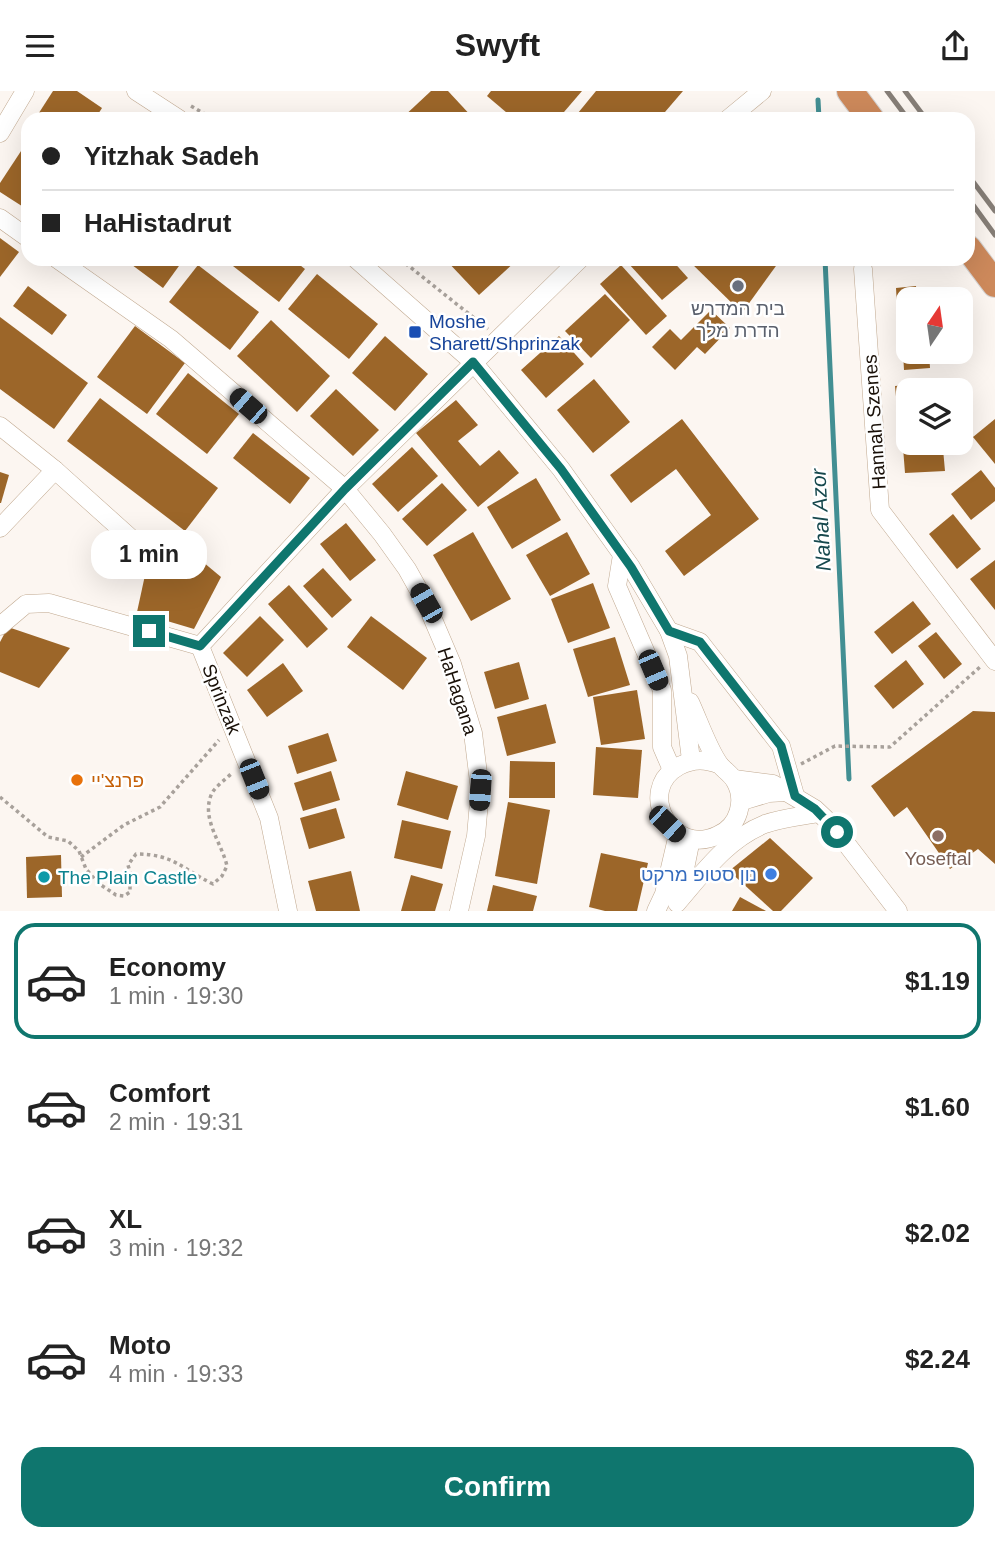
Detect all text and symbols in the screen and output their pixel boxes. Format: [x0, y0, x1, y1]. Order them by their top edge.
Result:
icon: menu [21, 27, 59, 65]
text: Swyft [455, 27, 540, 63]
icon: share [936, 27, 974, 65]
text: Yitzhak Sadeh [84, 141, 259, 171]
text: HaHistadrut [84, 208, 231, 238]
marker: בית המדרש הדרת מלך [730, 278, 746, 294]
north arrow [896, 287, 973, 364]
map controls [896, 287, 973, 455]
place label: בית המדרש הדרת מלך [691, 298, 785, 341]
place label: Moshe Sharett/Shprinzak [429, 311, 581, 354]
marker: Moshe Sharett/Shprinzak [407, 324, 423, 340]
street label: Hannah Szenes [859, 354, 890, 490]
button: layers [896, 378, 973, 455]
car [226, 384, 271, 428]
water label: Nahal Azor [806, 467, 835, 572]
callout: 1 min [91, 529, 207, 579]
text: 1 min [119, 541, 179, 567]
car [407, 580, 446, 626]
route end [133, 615, 165, 647]
street label: HaHagana [434, 645, 482, 738]
car [636, 647, 671, 693]
street label: Sprinzak [198, 661, 245, 738]
car [237, 756, 272, 802]
car [469, 768, 492, 812]
place label: פרנצ'יי [91, 770, 144, 791]
marker: פרנצ'יי [69, 772, 85, 788]
car [645, 802, 690, 846]
route start [821, 816, 853, 848]
marker: Yoseftal [930, 828, 946, 844]
place label: Yoseftal [905, 848, 971, 869]
place label: נון סטופ מרקט [641, 864, 757, 885]
marker: נון סטופ מרקט [763, 866, 779, 882]
place label: The Plain Castle [58, 867, 197, 888]
marker: The Plain Castle [36, 869, 52, 885]
icon: car [25, 950, 88, 1013]
text: Economy [109, 952, 226, 982]
text: $1.19 [905, 966, 970, 996]
text: 1 min · 19:30 [109, 983, 243, 1009]
icon: car [25, 1076, 88, 1139]
text: Comfort [109, 1078, 210, 1108]
text: $1.60 [905, 1092, 970, 1122]
text: 2 min · 19:31 [109, 1109, 243, 1135]
icon: car [25, 1202, 88, 1265]
text: XL [109, 1204, 142, 1234]
text: $2.02 [905, 1218, 970, 1248]
text: 3 min · 19:32 [109, 1235, 243, 1261]
icon: car [25, 1328, 88, 1391]
text: Moto [109, 1330, 171, 1360]
text: $2.24 [905, 1344, 970, 1374]
text: 4 min · 19:33 [109, 1361, 243, 1387]
button: Confirm [21, 1447, 974, 1527]

